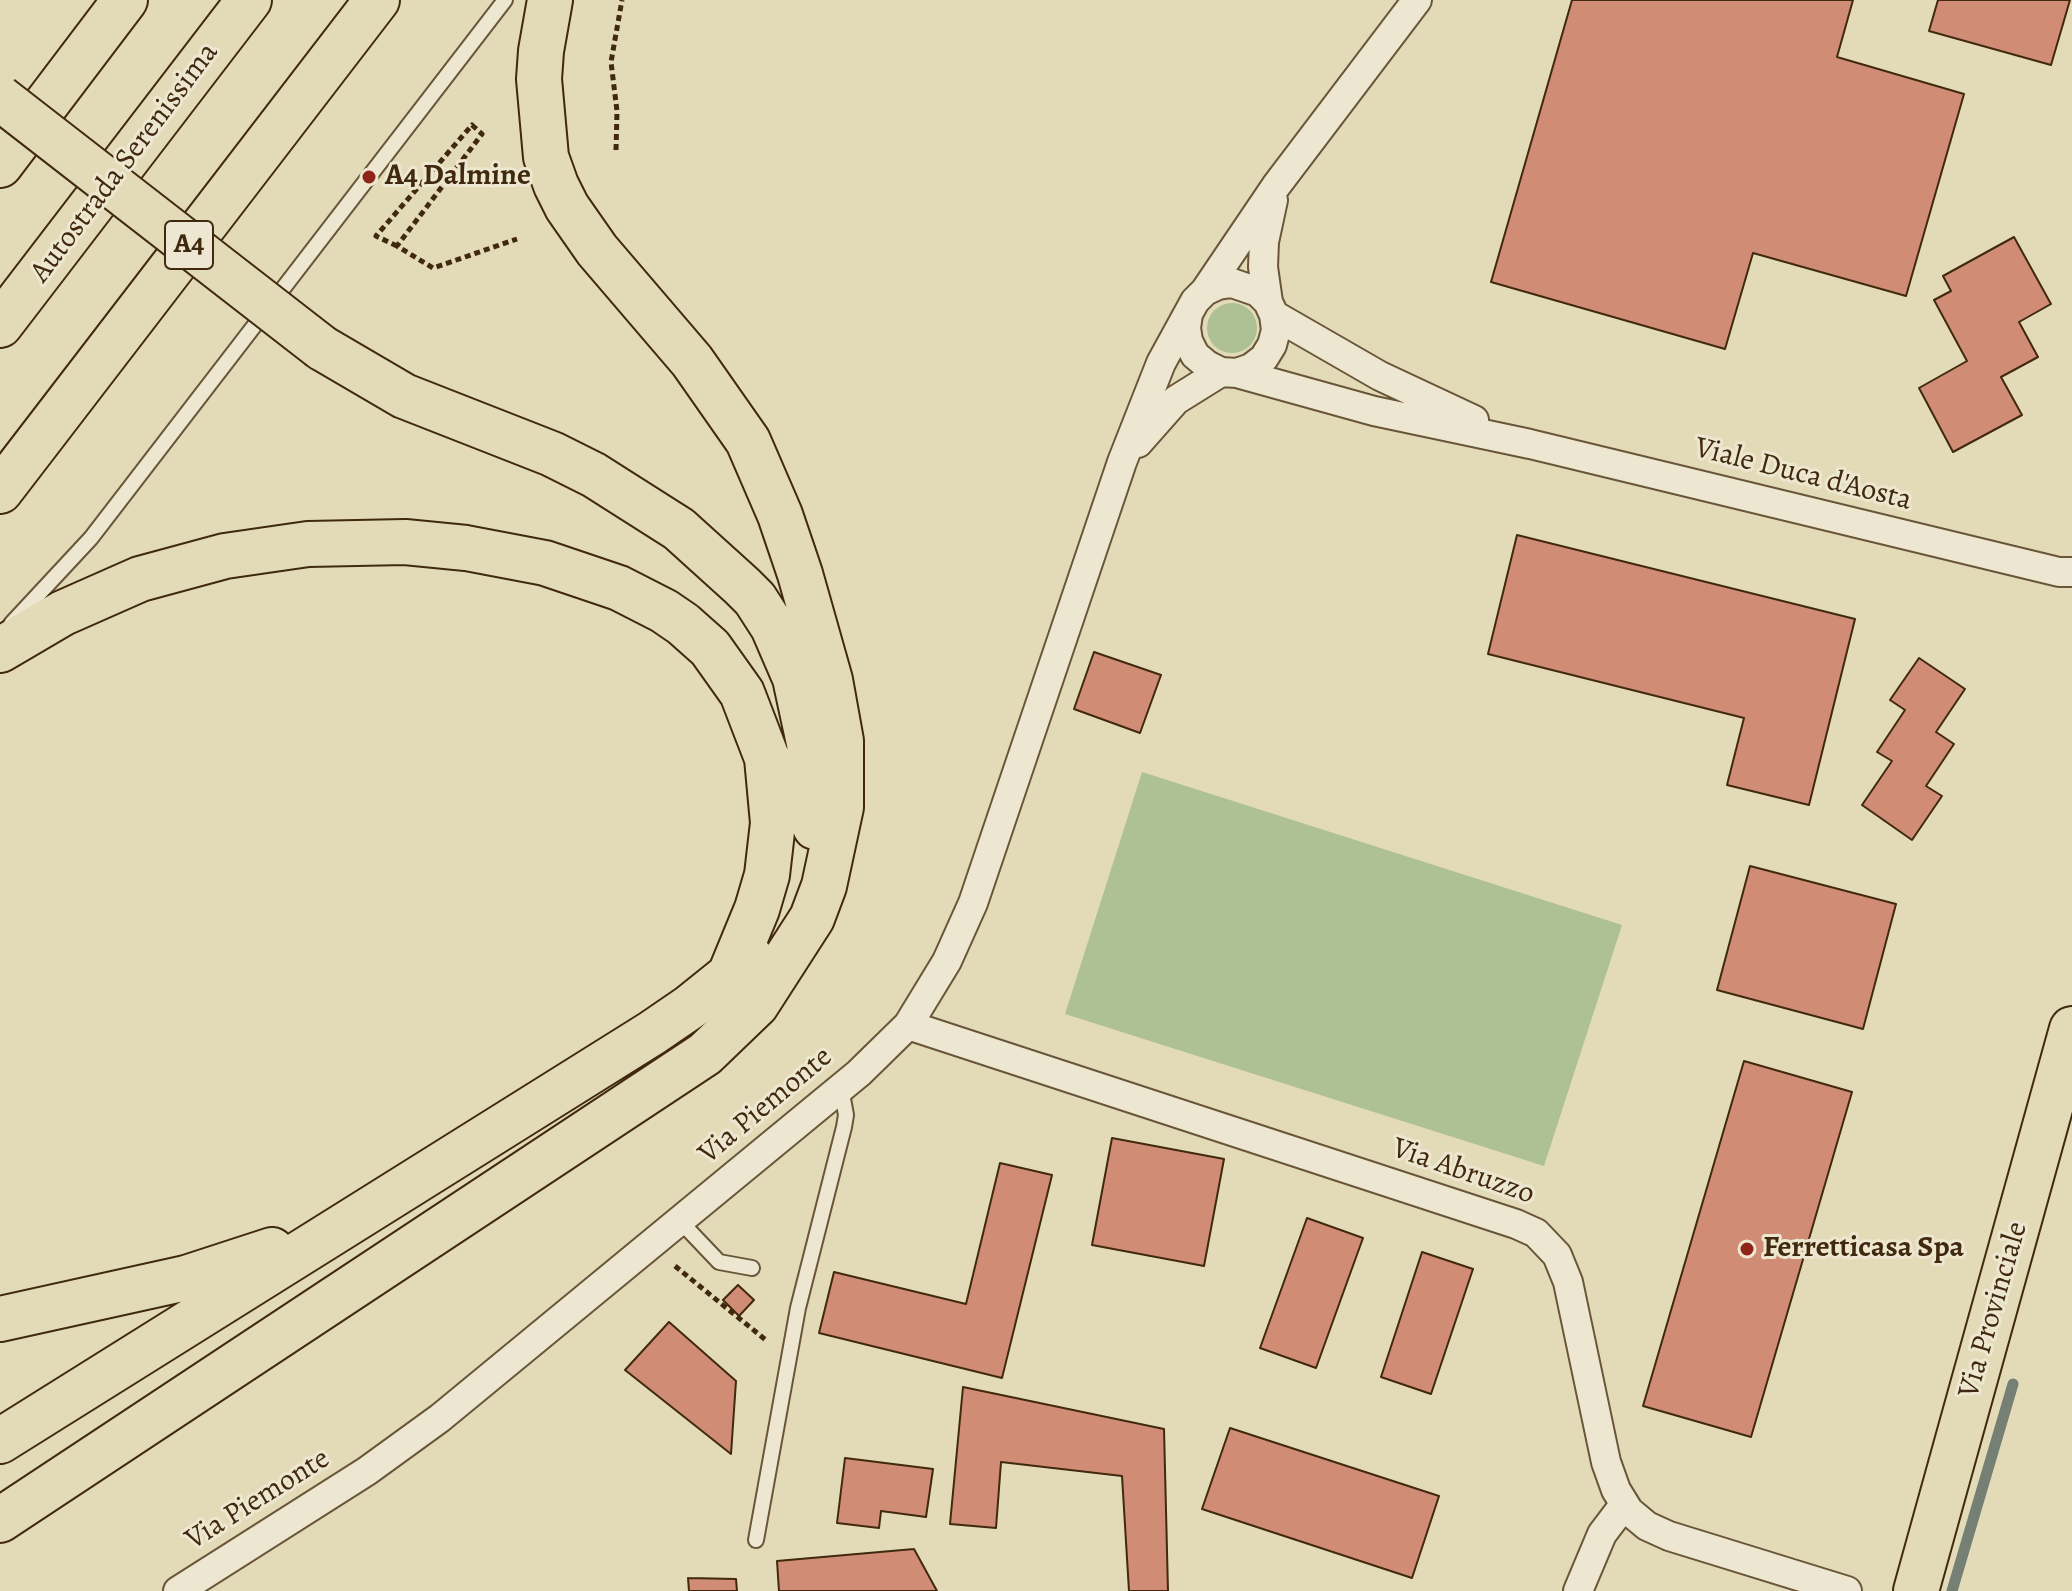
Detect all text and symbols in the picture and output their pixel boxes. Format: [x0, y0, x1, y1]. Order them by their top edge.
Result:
street label: Autostrada Serenissima [23, 36, 227, 290]
place label: A4 Dalmine [385, 159, 531, 195]
marker: A4 Dalmine [360, 168, 378, 186]
road number: A4 [165, 221, 213, 269]
street label: Viale Duca d'Aosta [1691, 431, 1915, 519]
street label: Via Piemonte [692, 1040, 840, 1172]
street label: Via Abruzzo [1387, 1131, 1539, 1213]
street label: Via Provinciale [1952, 1218, 2036, 1402]
place label: Ferretticasa Spa [1763, 1231, 1964, 1267]
marker: Ferretticasa Spa [1738, 1240, 1756, 1258]
street label: Via Piemonte [179, 1441, 337, 1559]

